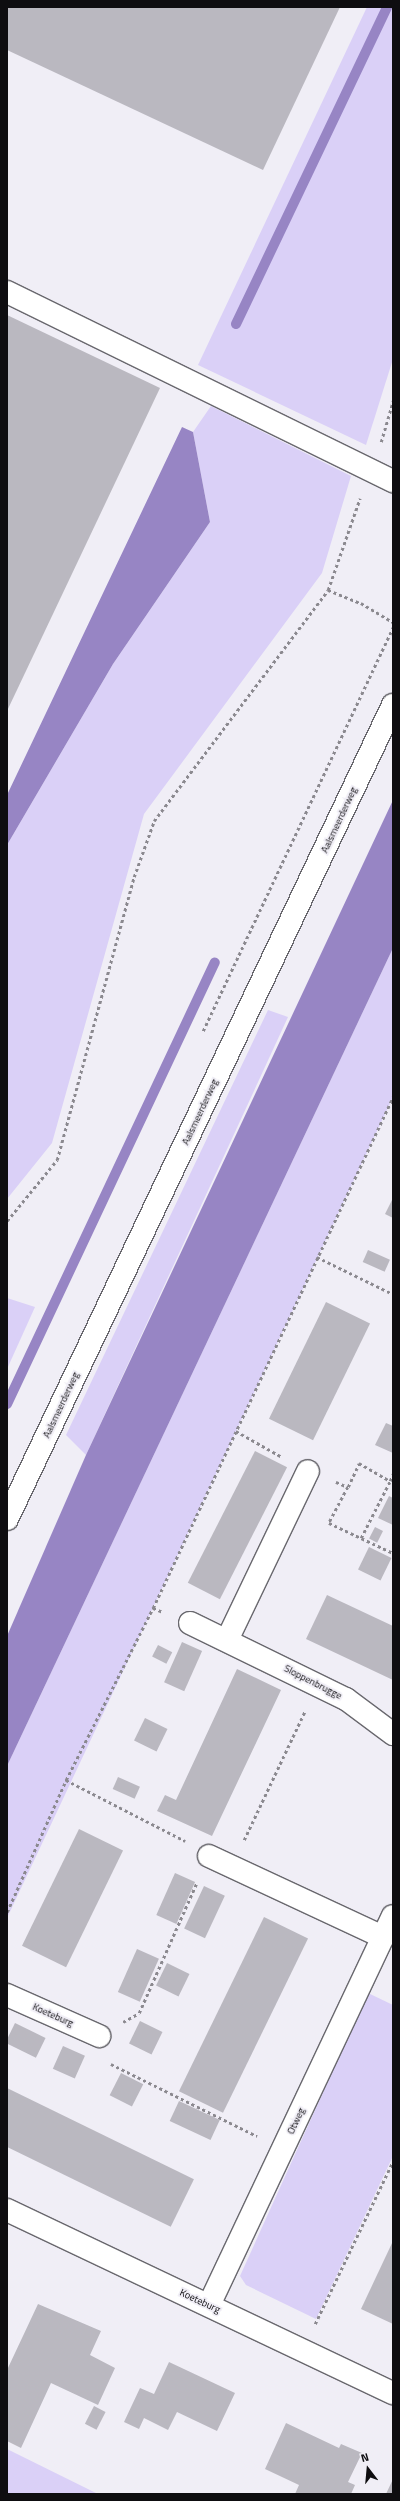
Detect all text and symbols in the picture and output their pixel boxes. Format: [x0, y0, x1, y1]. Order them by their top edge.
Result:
street label: Aalsmeerderweg [319, 785, 359, 855]
street label: Aalsmeerderweg [180, 1077, 220, 1147]
street label: Aalsmeerderweg [41, 1370, 81, 1440]
street label: Sloppenbrugge [282, 1662, 344, 1702]
street label: Koeteburg [31, 2001, 75, 2029]
street label: Otweg [285, 2106, 307, 2136]
street label: Koeteburg [178, 2286, 222, 2316]
north arrow [348, 2449, 388, 2489]
text: N [359, 2449, 371, 2466]

